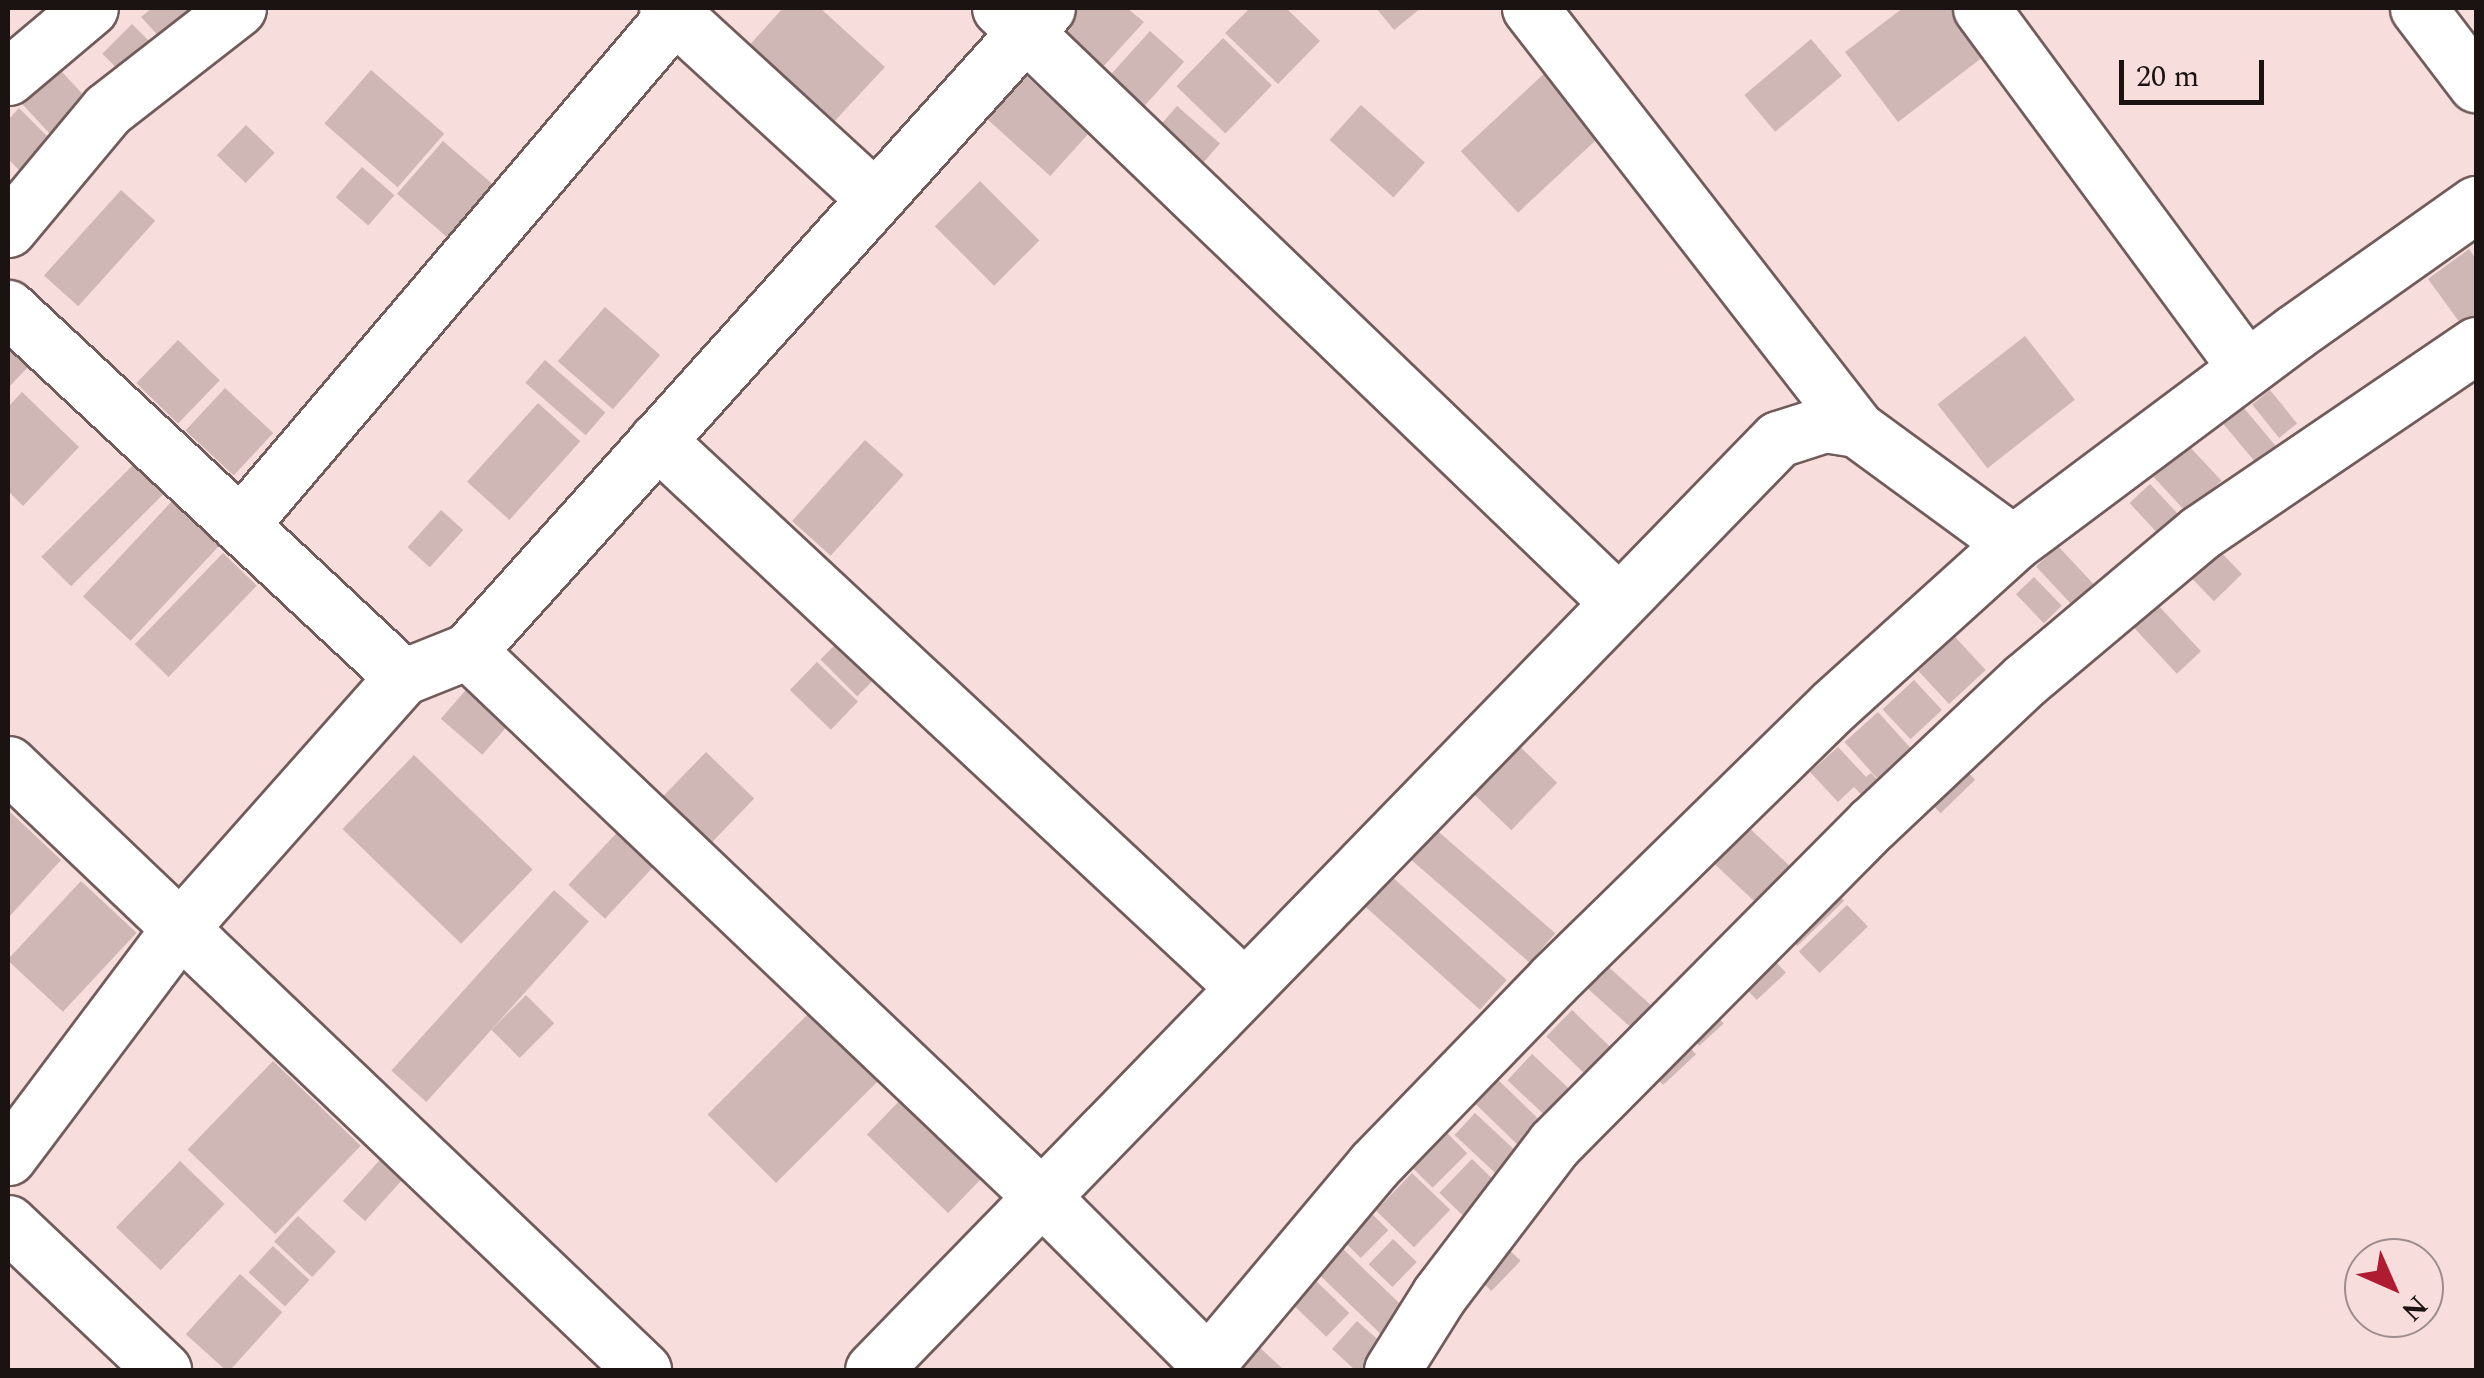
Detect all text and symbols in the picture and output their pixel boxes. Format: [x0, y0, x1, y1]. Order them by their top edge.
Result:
scale bar [2124, 40, 2269, 102]
text: 20 m [2136, 54, 2199, 100]
north arrow [2344, 1238, 2444, 1338]
text: N [2391, 1285, 2437, 1331]

